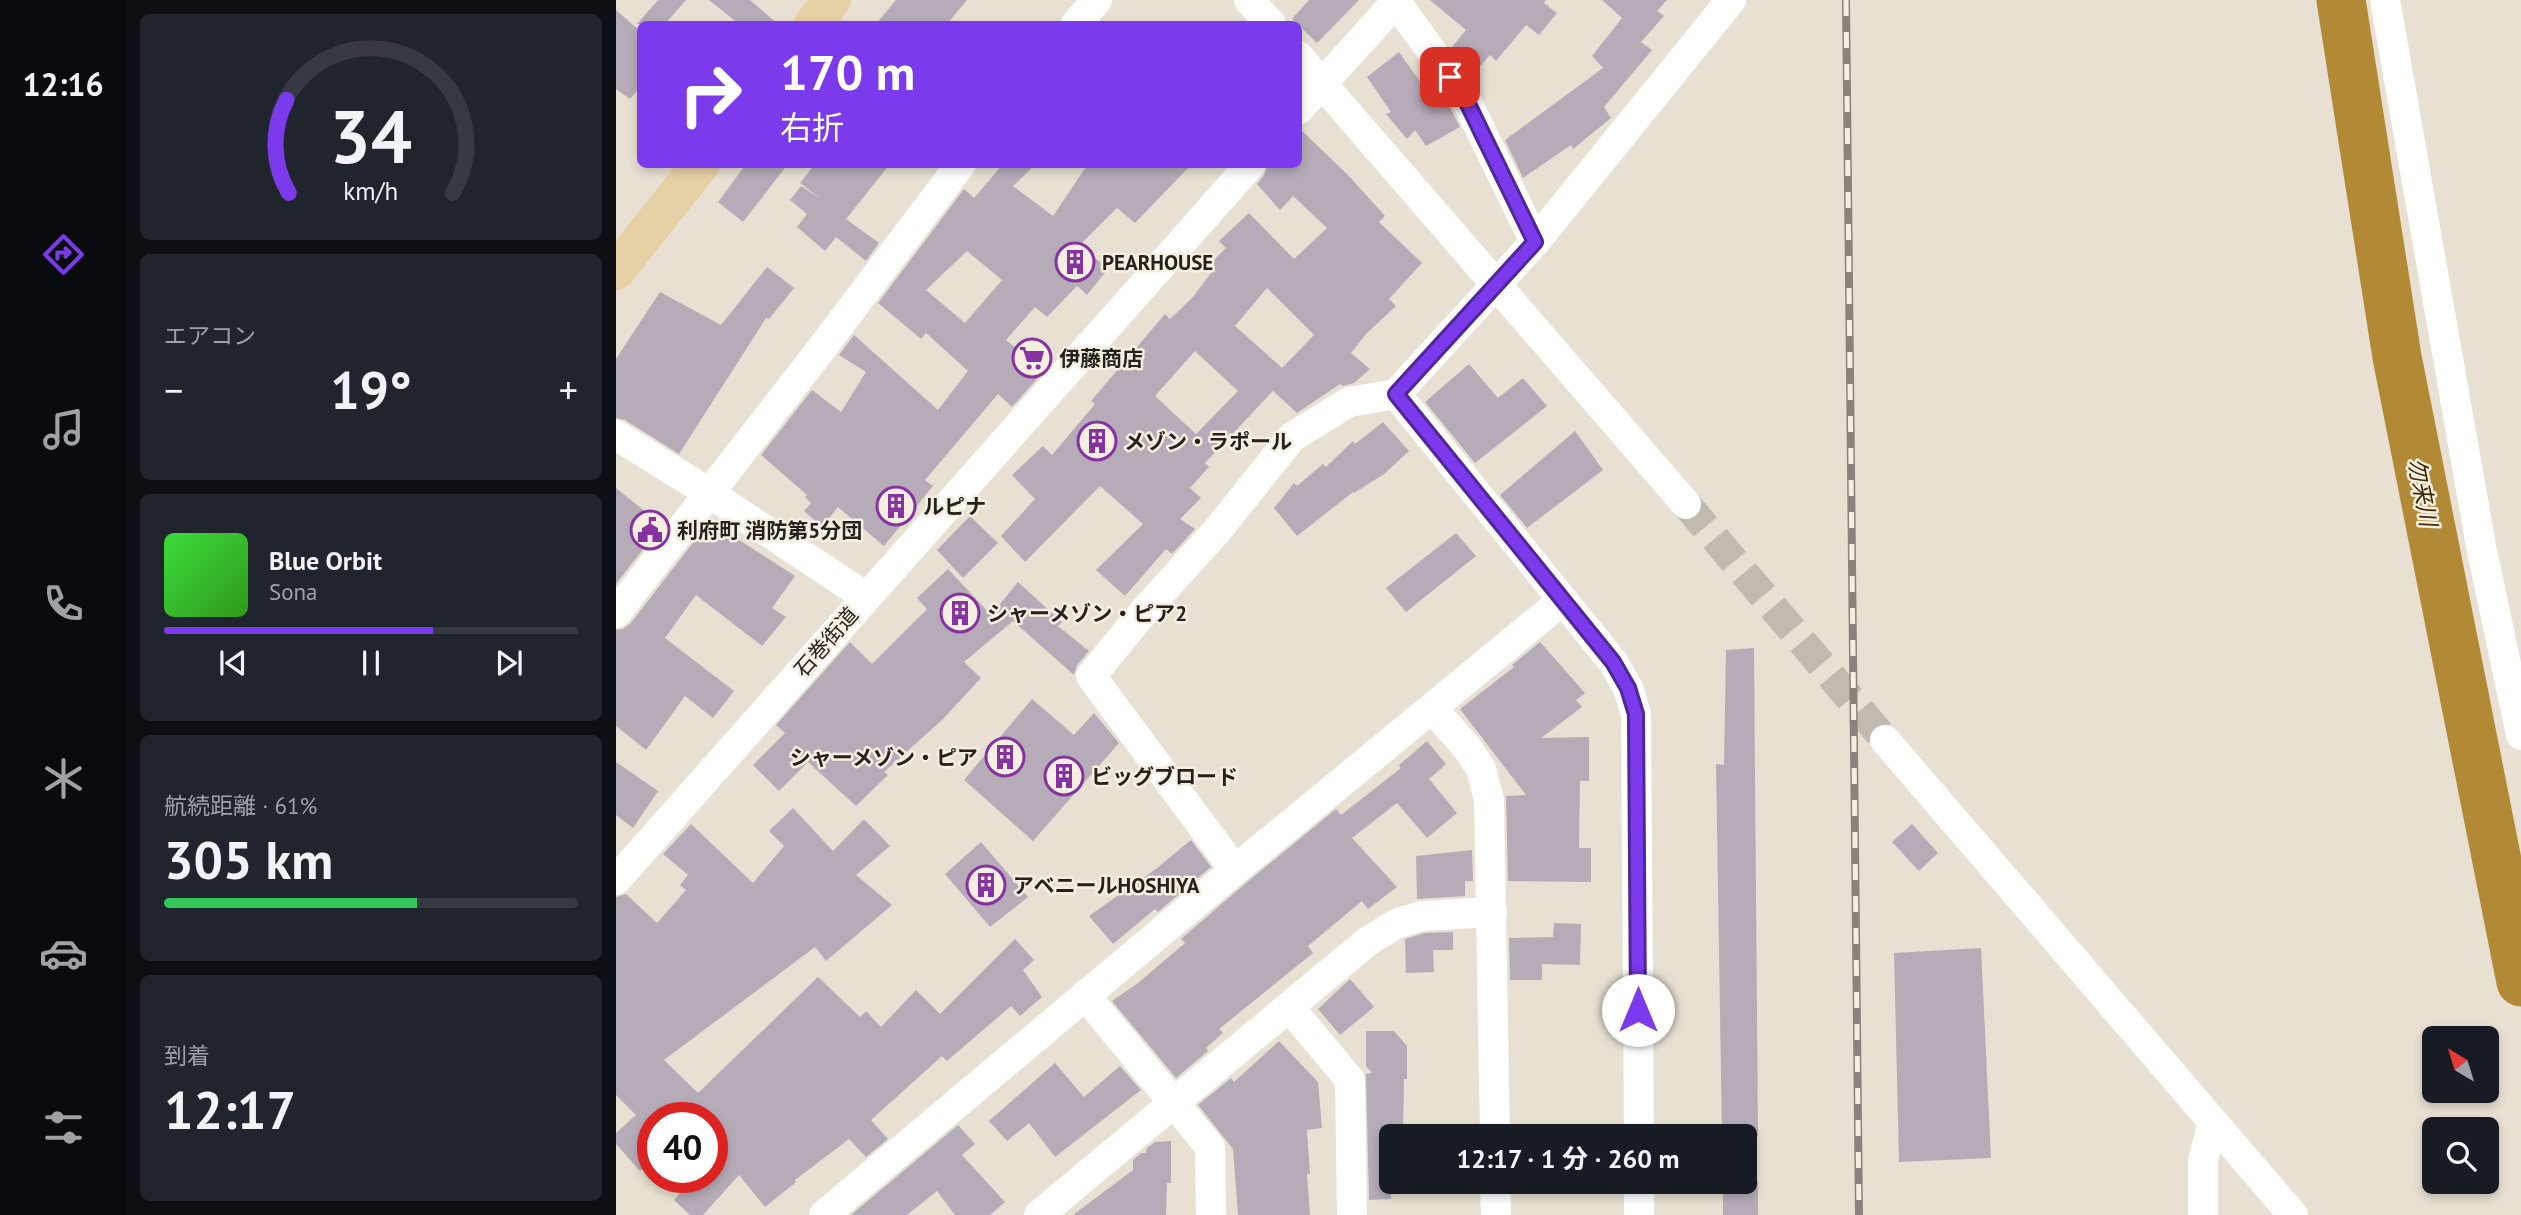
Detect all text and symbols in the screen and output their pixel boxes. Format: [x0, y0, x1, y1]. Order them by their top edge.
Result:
text: 170 m [780, 40, 915, 104]
pin [1420, 47, 1480, 107]
icon: right [665, 49, 756, 140]
icon: arrive [1431, 58, 1469, 96]
text: 12:16 [22, 63, 104, 105]
text: 34 [330, 89, 412, 183]
text: 右折 [780, 106, 844, 148]
text: km/h [344, 175, 398, 207]
icon: directions [39, 230, 88, 279]
building icon: PEARHOUSE [1054, 241, 1096, 283]
place label: PEARHOUSE [1102, 249, 1213, 276]
text: エアコン [164, 321, 256, 350]
supermarket icon: 伊藤商店 [1011, 337, 1053, 379]
place label: 伊藤商店 [1059, 345, 1143, 372]
text: 19° [330, 356, 412, 423]
text: − [164, 365, 183, 414]
text: + [559, 365, 578, 414]
icon: music [39, 405, 88, 454]
building icon: メゾン・ラポール [1076, 420, 1118, 462]
place label: メゾン・ラポール [1124, 428, 1292, 455]
water label: 勿来川 [2402, 455, 2444, 532]
building icon: ルピナ [875, 485, 917, 527]
place label: ルピナ [923, 493, 986, 520]
public building icon: 利府町 消防第5分団 [629, 509, 671, 551]
place label: 利府町 消防第5分団 [677, 517, 862, 544]
text: Blue Orbit [269, 544, 382, 577]
text: Sona [269, 577, 318, 606]
icon: phone [39, 579, 88, 628]
building icon: シャーメゾン・ピア2 [939, 592, 981, 634]
place label: シャーメゾン・ピア2 [987, 600, 1187, 627]
street label: 石巻街道 [788, 601, 864, 683]
icon: previous [214, 644, 252, 682]
icon: pause [352, 644, 390, 682]
icon: next [490, 644, 528, 682]
building icon: シャーメゾン・ピア [984, 736, 1026, 778]
place label: シャーメゾン・ピア [790, 744, 978, 771]
icon: climate [39, 754, 88, 803]
building icon: ビッグブロード [1043, 755, 1085, 797]
place label: ビッグブロード [1091, 763, 1238, 790]
text: 航続距離 · 61% [164, 791, 317, 820]
text: 305 km [164, 826, 333, 893]
building icon: アベニールHOSHIYA [965, 864, 1007, 906]
place label: アベニールHOSHIYA [1013, 872, 1200, 899]
icon: car [39, 929, 88, 978]
position arrow [1601, 973, 1675, 1047]
north arrow [2422, 1026, 2499, 1102]
map controls [2422, 1026, 2499, 1194]
text: 到着 [164, 1041, 210, 1070]
text: 12:17 [164, 1076, 296, 1143]
speed limit sign: 40 [637, 1102, 728, 1193]
icon: filters [39, 1103, 88, 1152]
button: search [2422, 1117, 2499, 1194]
text: 12:17 · 1 分 · 260 m [1456, 1142, 1680, 1175]

